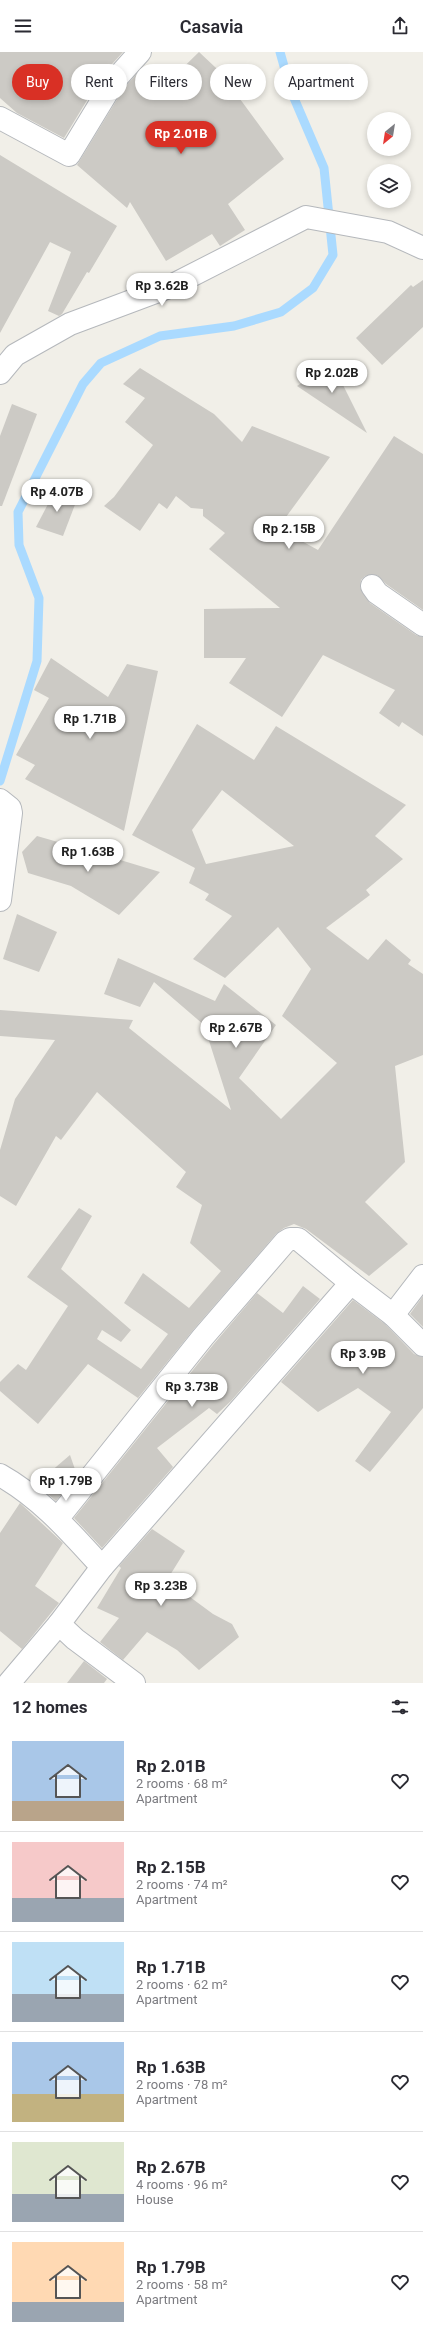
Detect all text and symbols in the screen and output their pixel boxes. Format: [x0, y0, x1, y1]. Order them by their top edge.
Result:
icon: menu [12, 15, 34, 37]
icon: share [389, 15, 411, 37]
text: Casavia [180, 16, 243, 37]
chip: Buy [12, 64, 63, 100]
chip: Rent [71, 64, 127, 100]
chip: Filters [135, 64, 202, 100]
chip: New [210, 64, 266, 100]
chip: Apartment [274, 64, 368, 100]
north arrow [367, 112, 411, 156]
map controls [367, 112, 411, 208]
pin: Rp 2.01B [140, 121, 222, 155]
text: Rp 2.01B [154, 126, 208, 141]
button: layers [367, 164, 411, 208]
pin: Rp 3.62B [121, 273, 203, 307]
text: Rp 3.62B [135, 278, 189, 293]
pin: Rp 2.02B [291, 360, 373, 394]
text: Rp 2.02B [305, 365, 359, 380]
pin: Rp 4.07B [16, 479, 98, 513]
text: Rp 4.07B [30, 484, 84, 499]
pin: Rp 2.15B [248, 516, 330, 550]
text: Rp 2.15B [262, 521, 316, 536]
pin: Rp 1.71B [49, 706, 131, 740]
text: Rp 1.71B [63, 711, 117, 726]
pin: Rp 1.63B [47, 839, 129, 873]
text: Rp 1.63B [61, 844, 115, 859]
pin: Rp 2.67B [195, 1015, 277, 1049]
text: Rp 2.67B [209, 1020, 263, 1035]
pin: Rp 3.9B [326, 1341, 400, 1375]
text: Rp 3.9B [340, 1346, 386, 1361]
pin: Rp 3.73B [151, 1374, 233, 1408]
text: Rp 3.73B [165, 1379, 219, 1394]
pin: Rp 1.79B [25, 1468, 107, 1502]
text: Rp 1.79B [39, 1473, 93, 1488]
pin: Rp 3.23B [120, 1573, 202, 1607]
text: Rp 3.23B [134, 1578, 188, 1593]
icon: filters [389, 1696, 411, 1718]
text: 12 homes [12, 1697, 88, 1717]
text: Rp 2.01B [136, 1756, 206, 1776]
icon: home [44, 1757, 92, 1805]
icon: heart [389, 1770, 411, 1792]
text: 2 rooms · 68 m² [136, 1776, 228, 1791]
text: Apartment [136, 1791, 198, 1806]
text: Rp 2.15B [136, 1857, 206, 1877]
icon: home [44, 1858, 92, 1906]
icon: heart [389, 1871, 411, 1893]
text: 2 rooms · 74 m² [136, 1877, 228, 1892]
text: Apartment [136, 1892, 198, 1907]
text: Rp 1.71B [136, 1957, 206, 1977]
icon: home [44, 1958, 92, 2006]
icon: heart [389, 1971, 411, 1993]
text: 2 rooms · 62 m² [136, 1977, 228, 1992]
text: Apartment [136, 1992, 198, 2007]
text: Rp 1.63B [136, 2057, 206, 2077]
icon: home [44, 2058, 92, 2106]
icon: heart [389, 2071, 411, 2093]
text: 2 rooms · 78 m² [136, 2077, 228, 2092]
text: Apartment [136, 2092, 198, 2107]
text: Rp 2.67B [136, 2157, 206, 2177]
icon: home [44, 2158, 92, 2206]
icon: heart [389, 2171, 411, 2193]
text: 4 rooms · 96 m² [136, 2177, 228, 2192]
text: House [136, 2192, 173, 2207]
text: Rp 1.79B [136, 2257, 206, 2277]
icon: home [44, 2258, 92, 2306]
icon: heart [389, 2271, 411, 2293]
text: 2 rooms · 58 m² [136, 2277, 228, 2292]
text: Apartment [136, 2292, 198, 2307]

